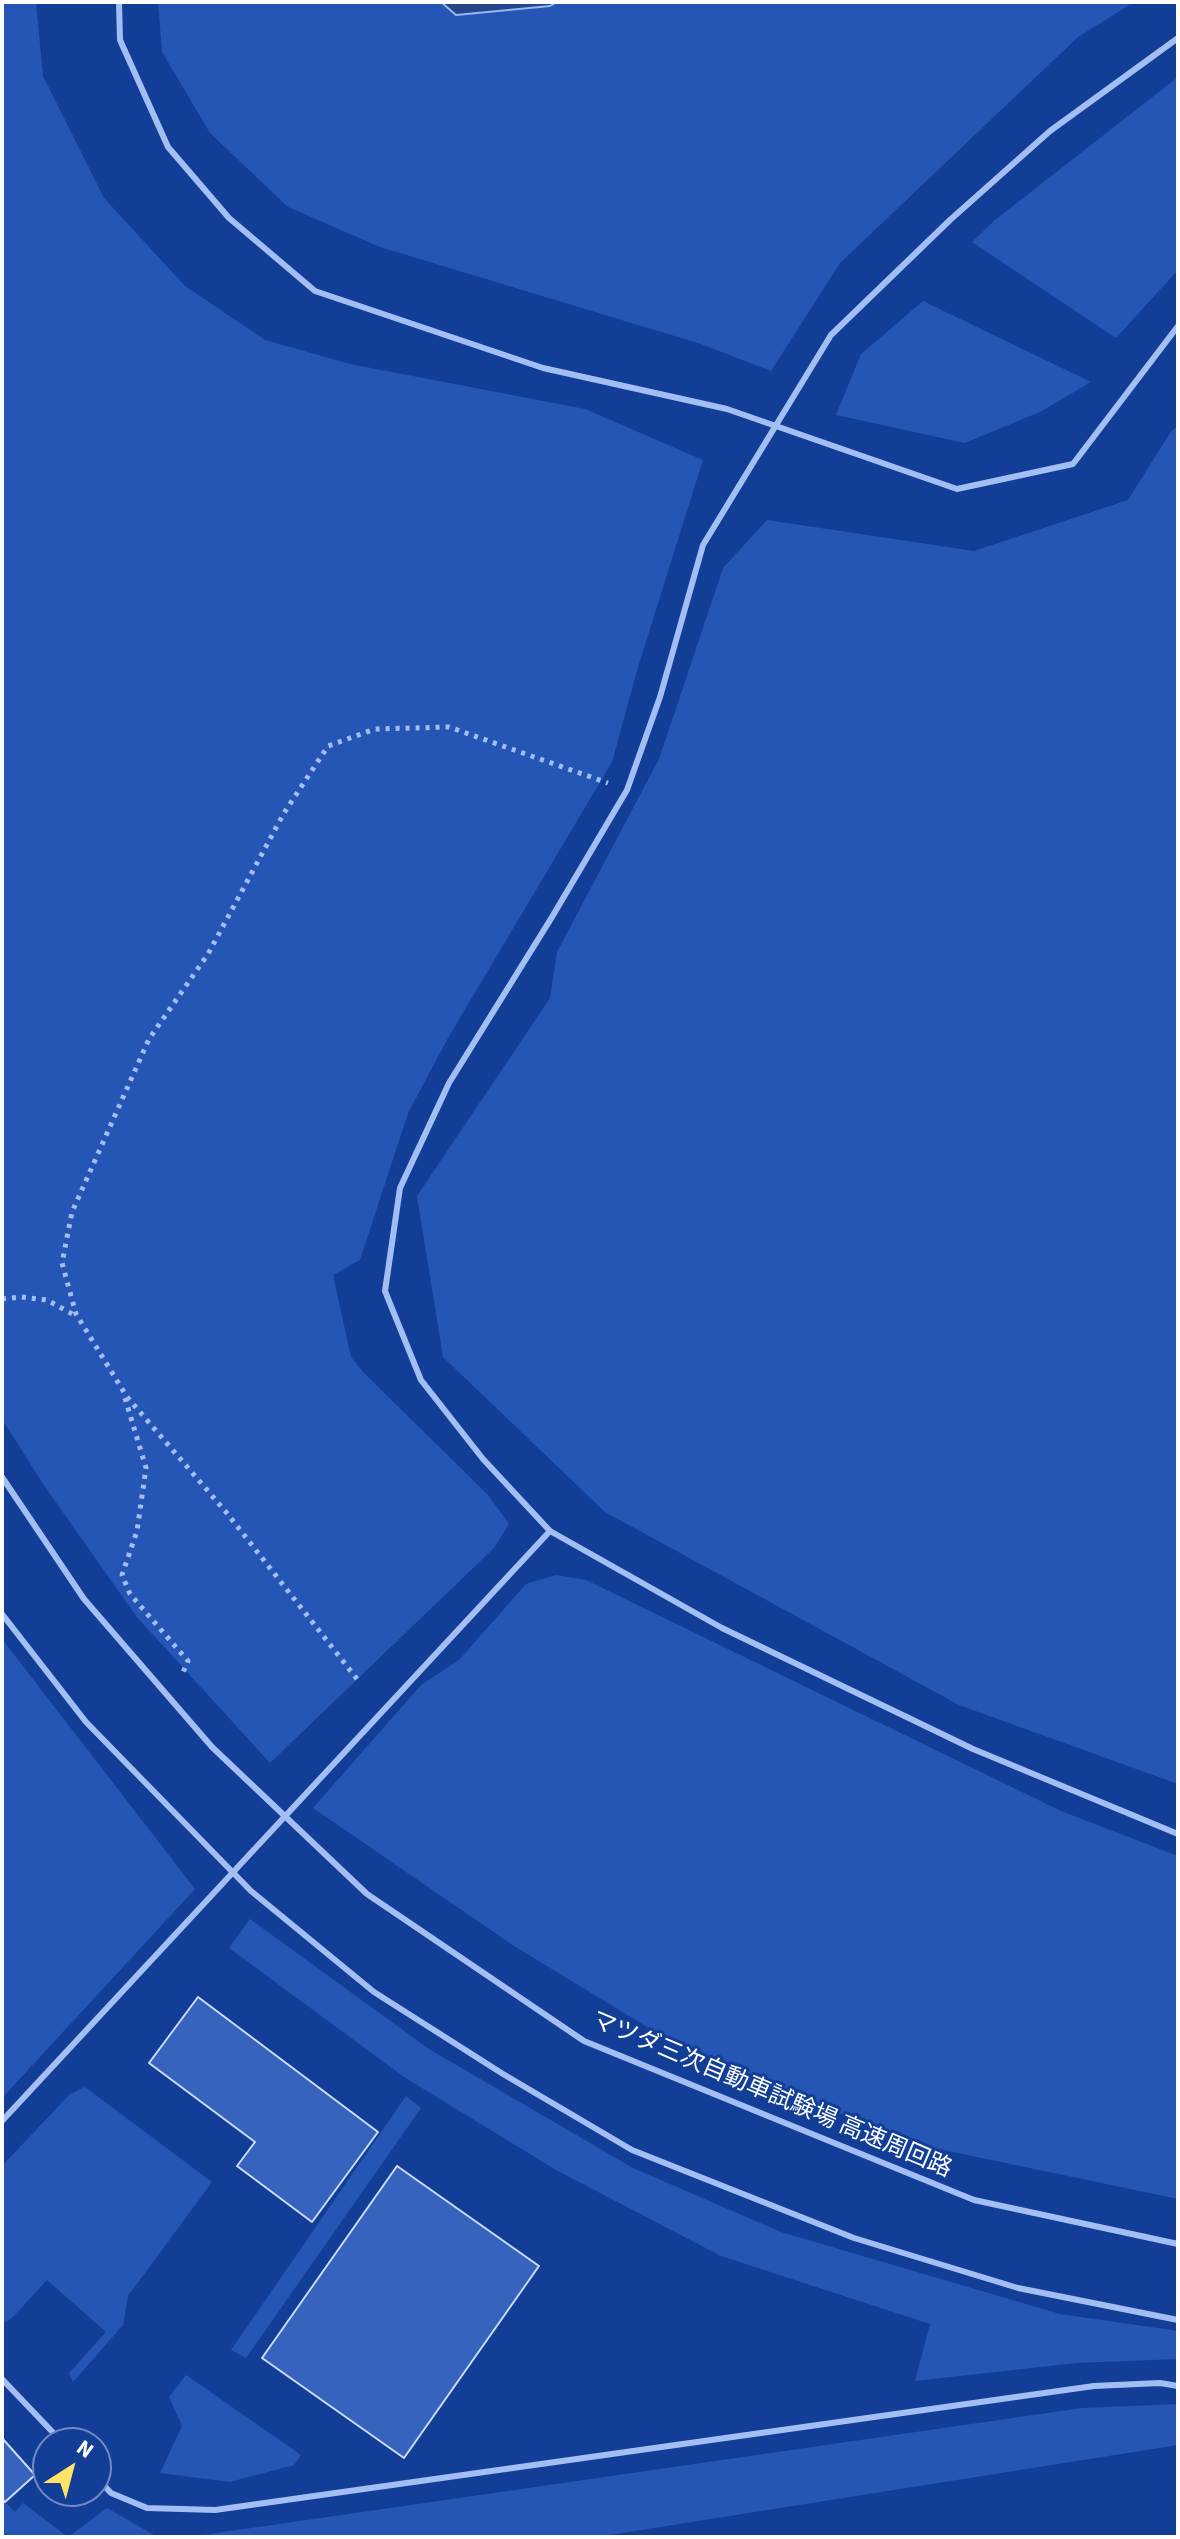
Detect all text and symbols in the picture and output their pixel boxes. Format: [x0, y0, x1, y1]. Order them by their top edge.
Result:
street label: マツダ三次自動車試験場 高速周回路 [586, 2007, 956, 2185]
north arrow [32, 2427, 112, 2507]
text: N [70, 2432, 100, 2466]

